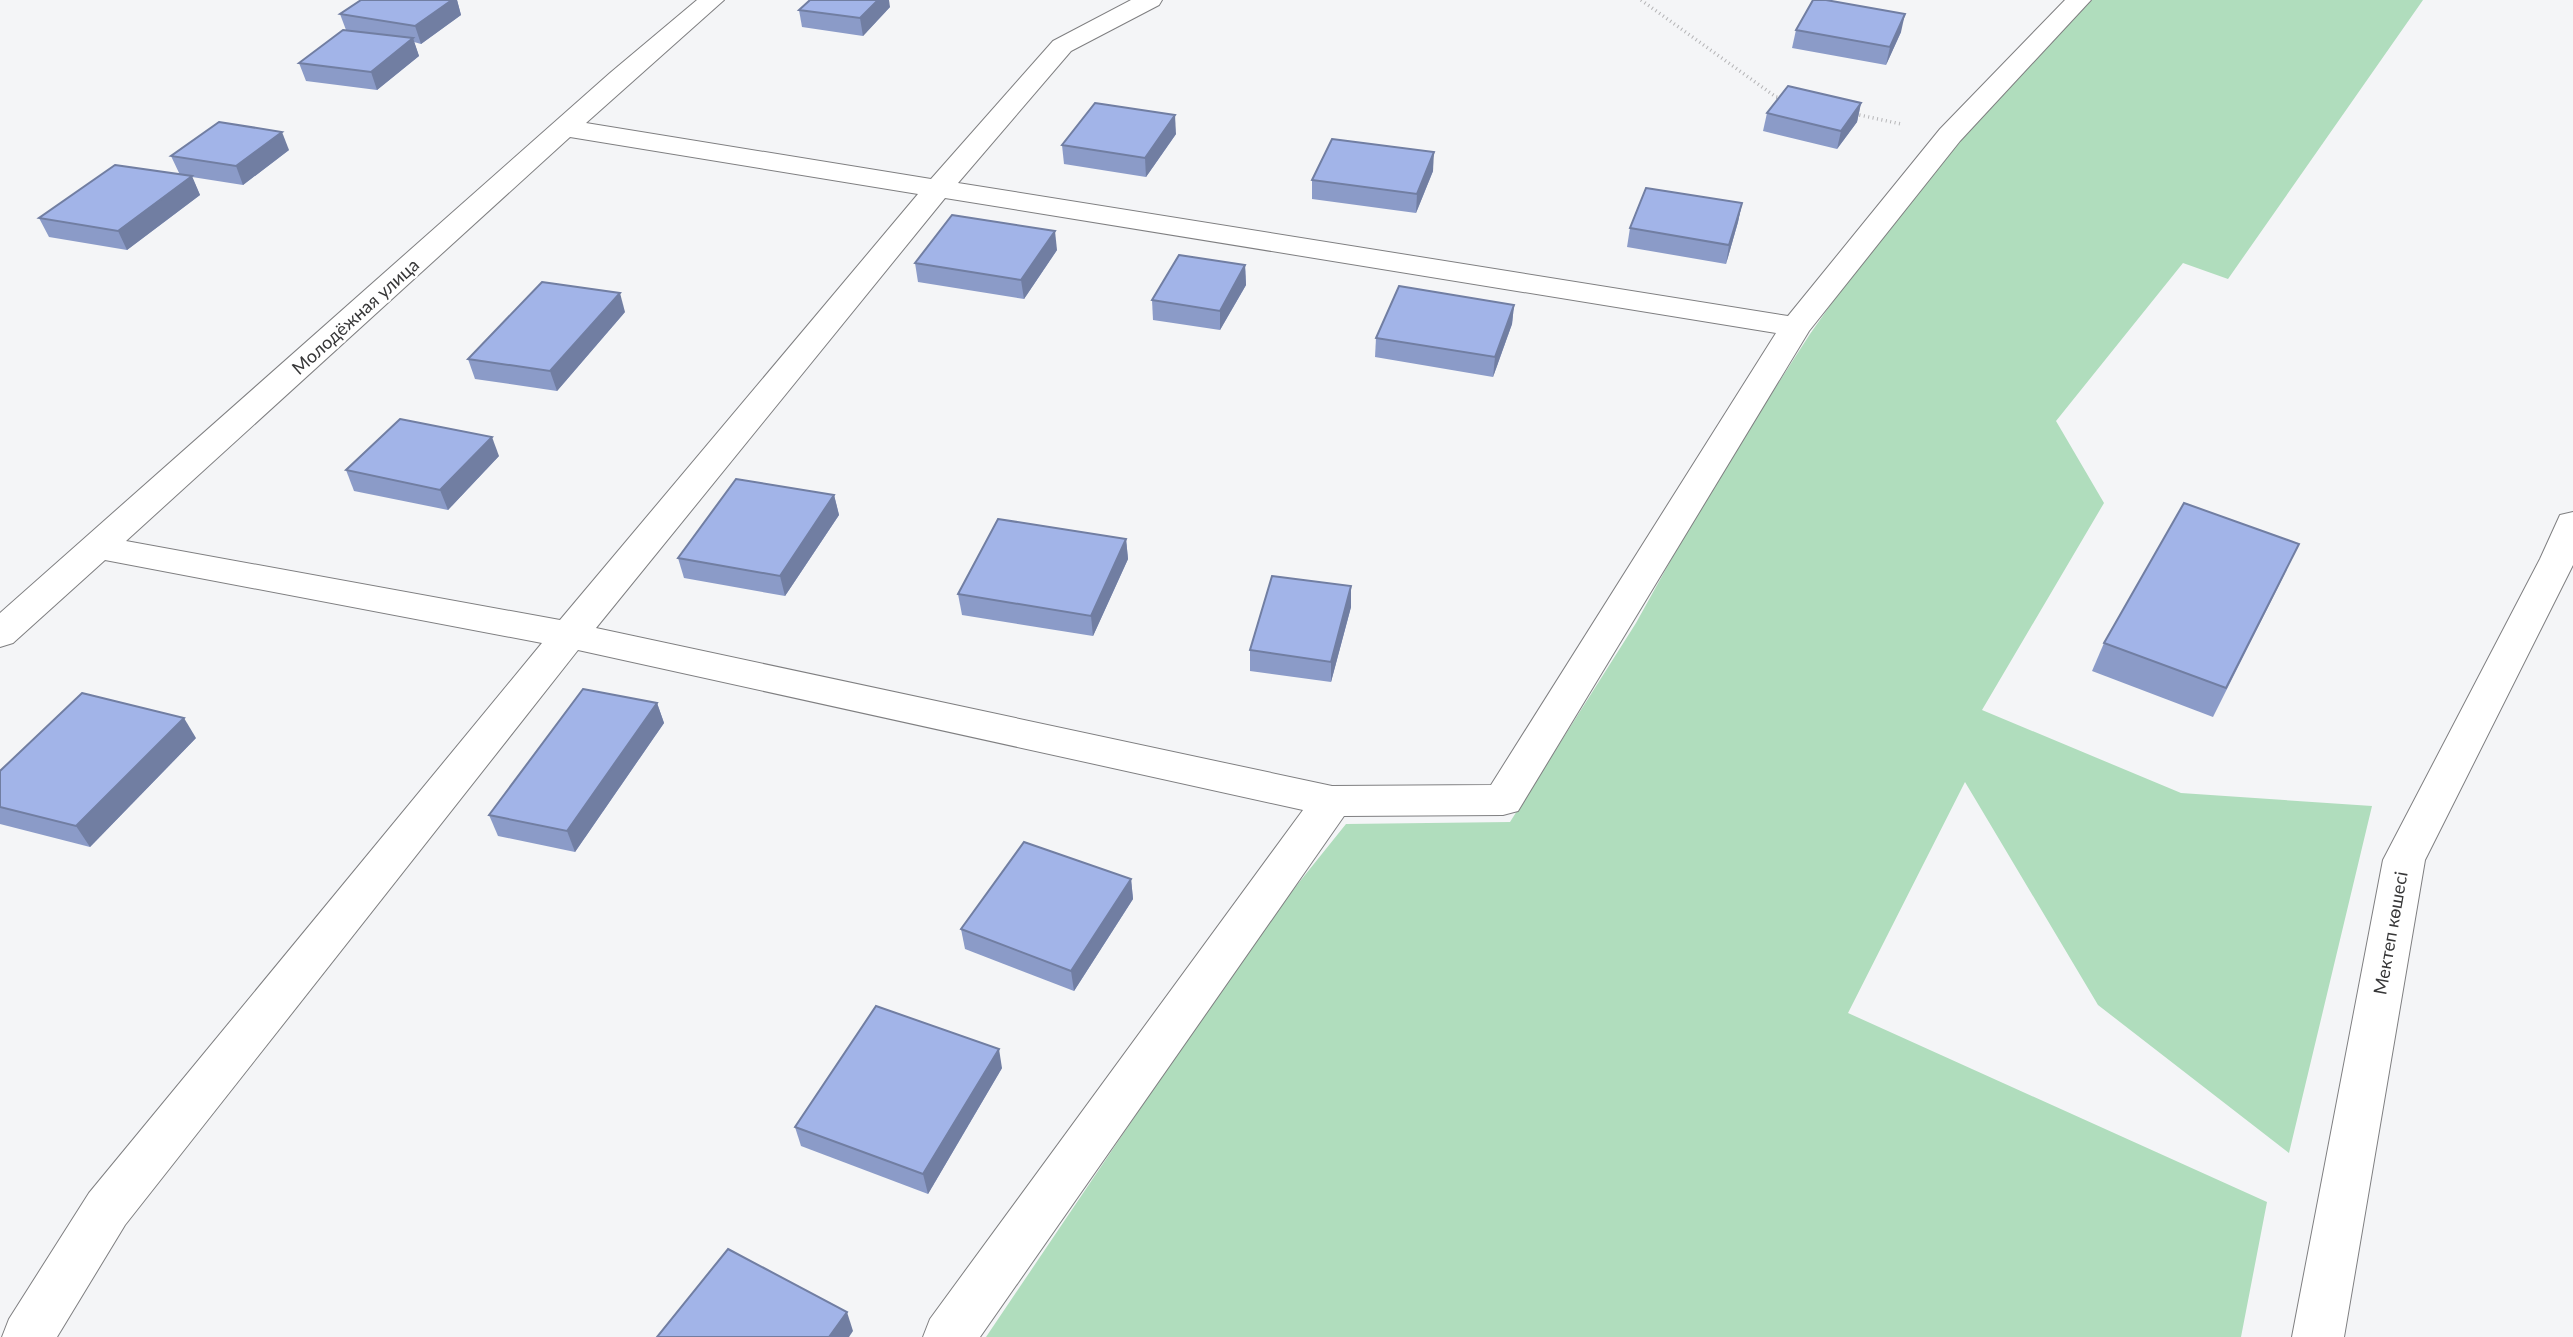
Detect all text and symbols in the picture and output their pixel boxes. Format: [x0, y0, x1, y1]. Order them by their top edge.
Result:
street label: Молодёжная улица [287, 253, 423, 379]
street label: Мектеп көшесі [2368, 870, 2412, 996]

